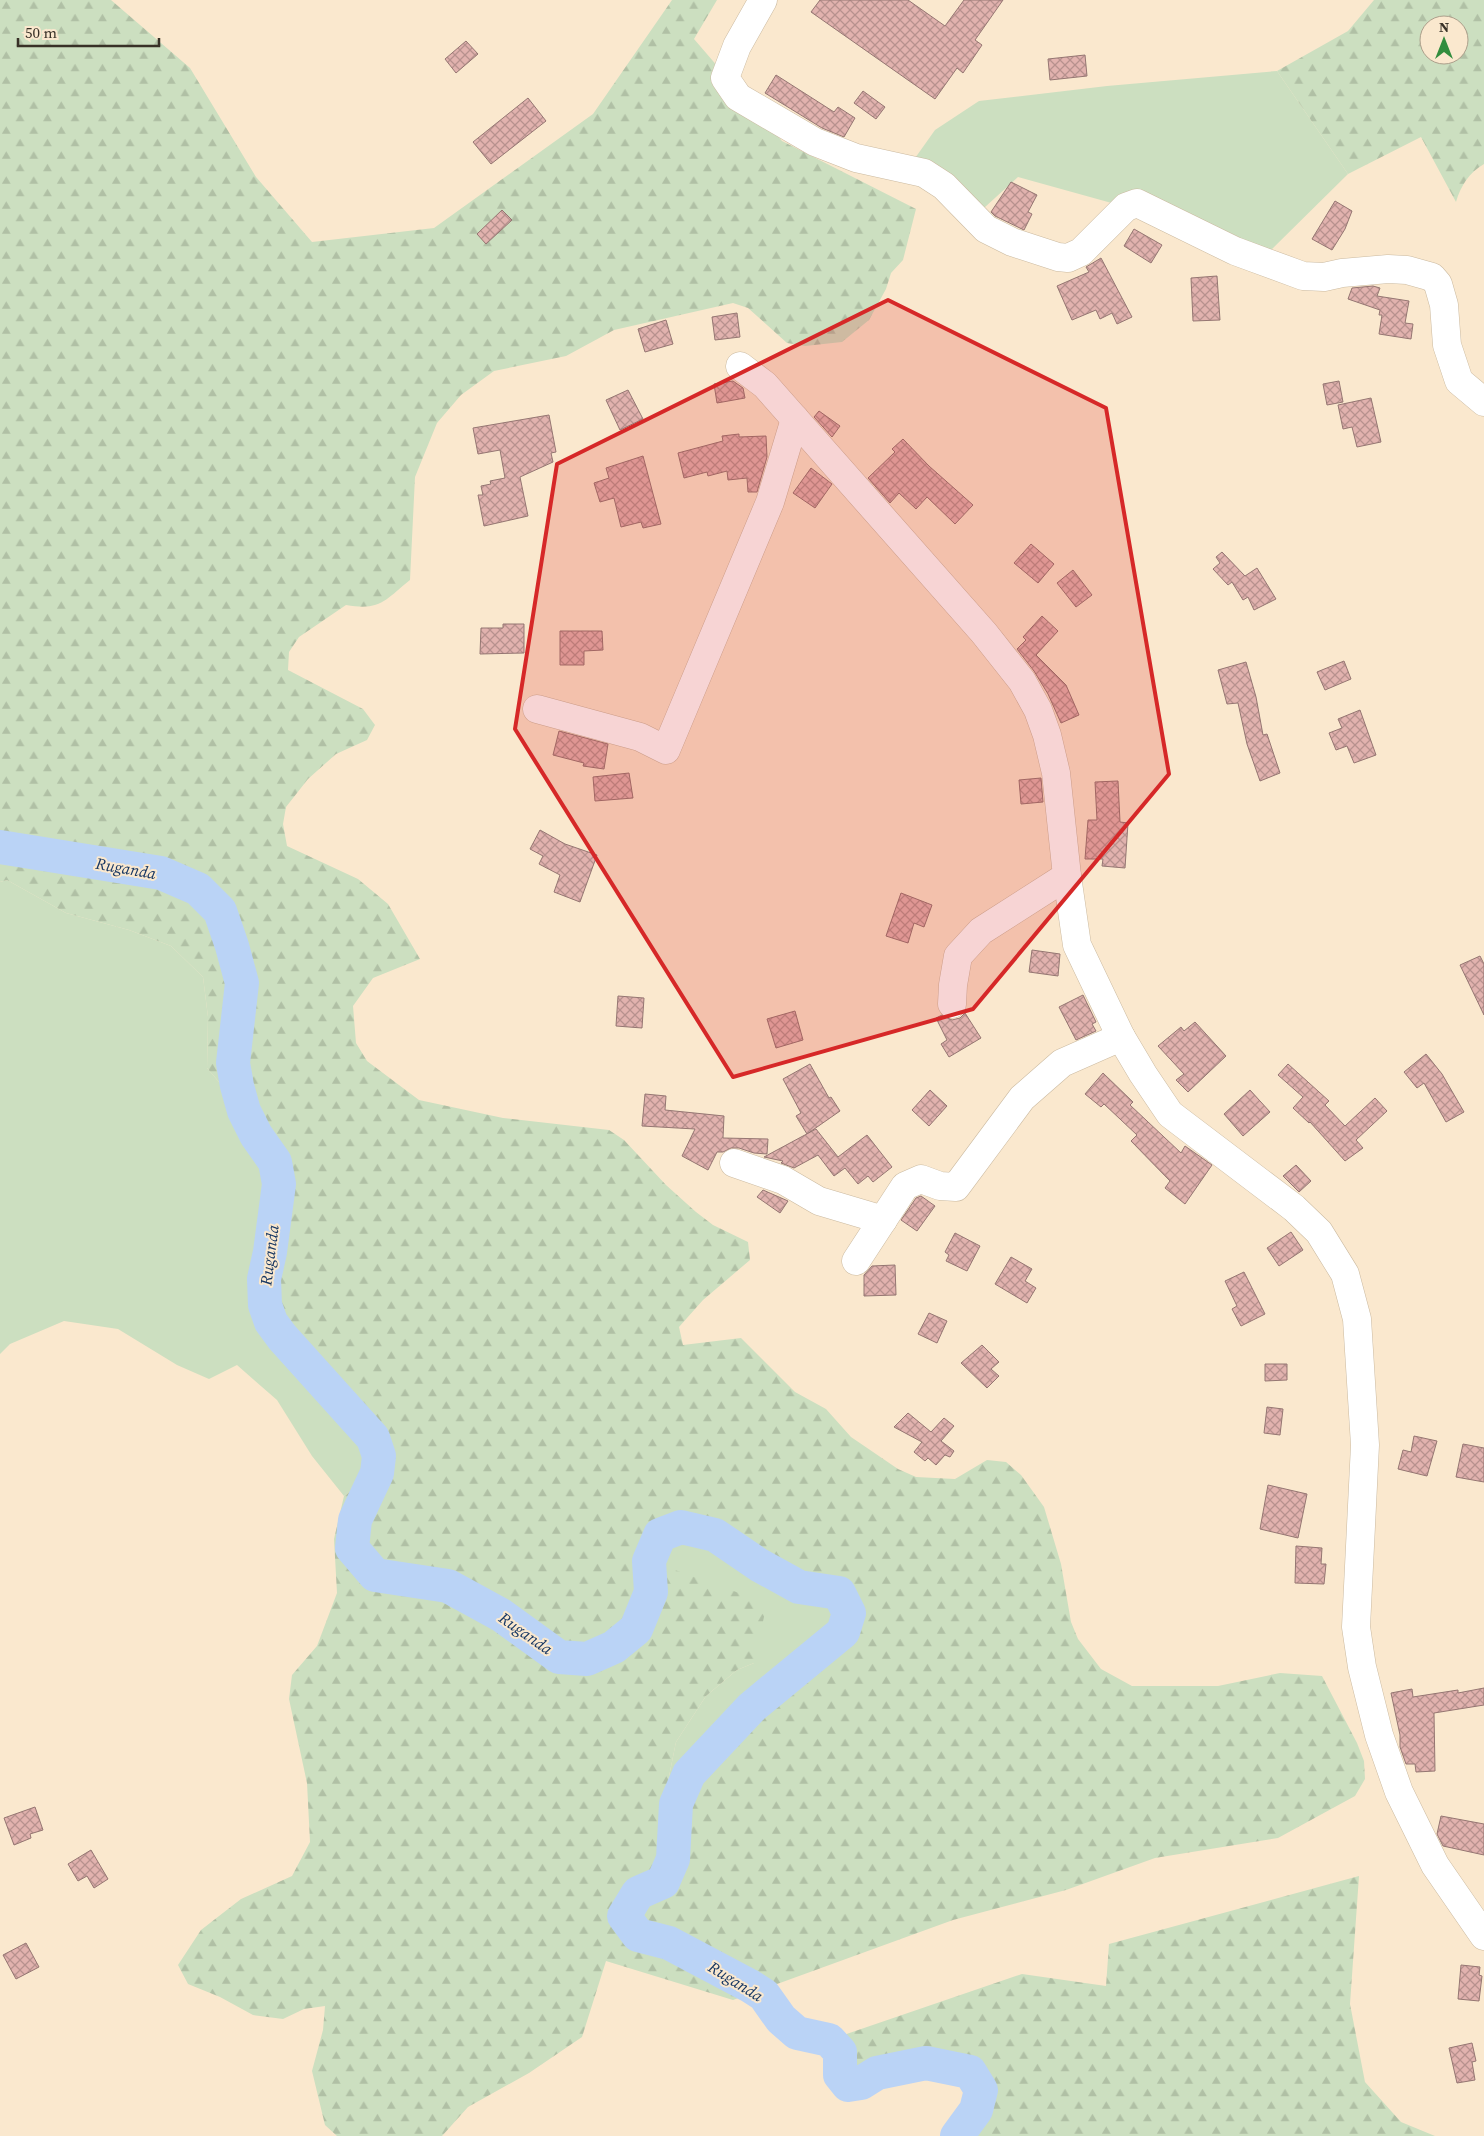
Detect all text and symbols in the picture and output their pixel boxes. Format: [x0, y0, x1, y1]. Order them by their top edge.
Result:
scale bar [18, 15, 159, 47]
north arrow [1419, 15, 1469, 65]
text: N [1439, 17, 1449, 37]
text: 50 m [25, 22, 57, 43]
water label: Ruganda [93, 852, 159, 884]
water label: Ruganda [254, 1223, 284, 1288]
water label: Ruganda [494, 1606, 558, 1660]
water label: Ruganda [704, 1955, 768, 2007]

